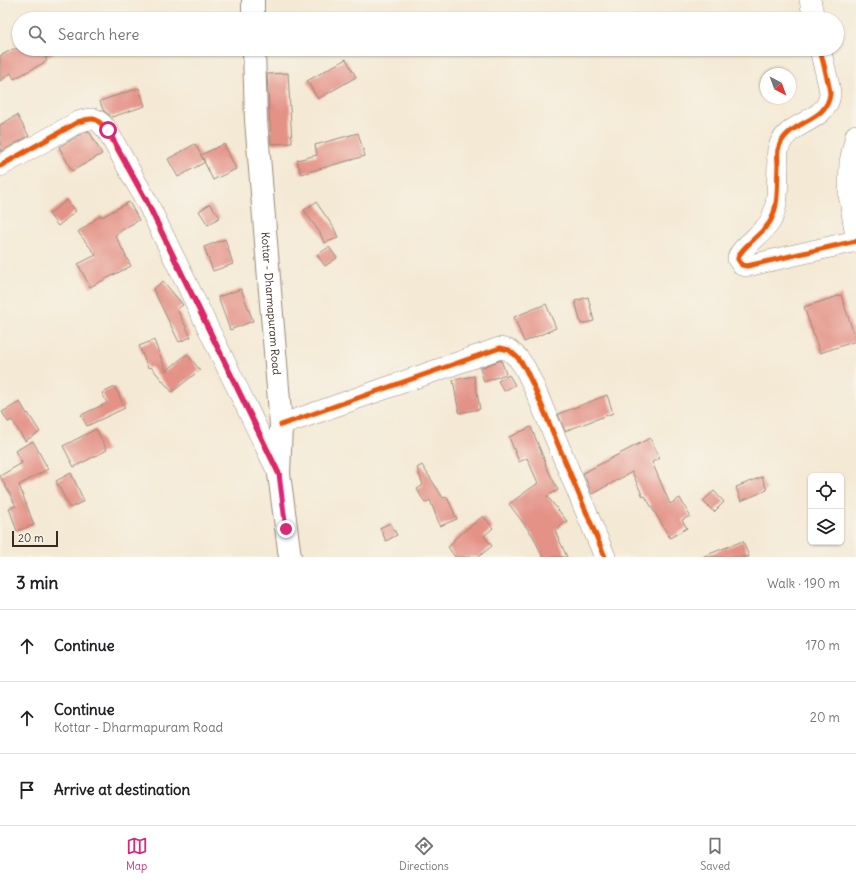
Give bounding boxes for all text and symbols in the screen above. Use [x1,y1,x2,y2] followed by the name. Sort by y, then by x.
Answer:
[12,12,844,56] search box
[26,23,48,45] icon: search
[58,25,139,44] text: Search here
[760,68,796,104] north arrow
[99,121,117,139] route start
[258,231,284,376] street label: Kottar - Dharmapuram Road
[808,473,844,545] map controls
[808,473,844,509] button: locate
[808,509,844,545] button: layers
[277,520,295,538] route end
[12,529,58,548] scale bar
[18,531,44,545] text: 20 m
[16,572,58,594] text: 3 min
[767,575,840,592] text: Walk · 190 m
[16,635,38,657] icon: ahead
[54,636,115,655] text: Continue
[805,637,840,654] text: 170 m
[54,700,115,719] text: Continue
[16,707,38,729] icon: ahead
[810,709,840,726] text: 20 m
[54,719,223,736] text: Kottar - Dharmapuram Road
[16,779,38,801] icon: arrive
[54,780,190,799] text: Arrive at destination
[126,835,148,873] tab: Map
[399,835,449,873] tab: Directions
[700,835,730,873] tab: Saved

